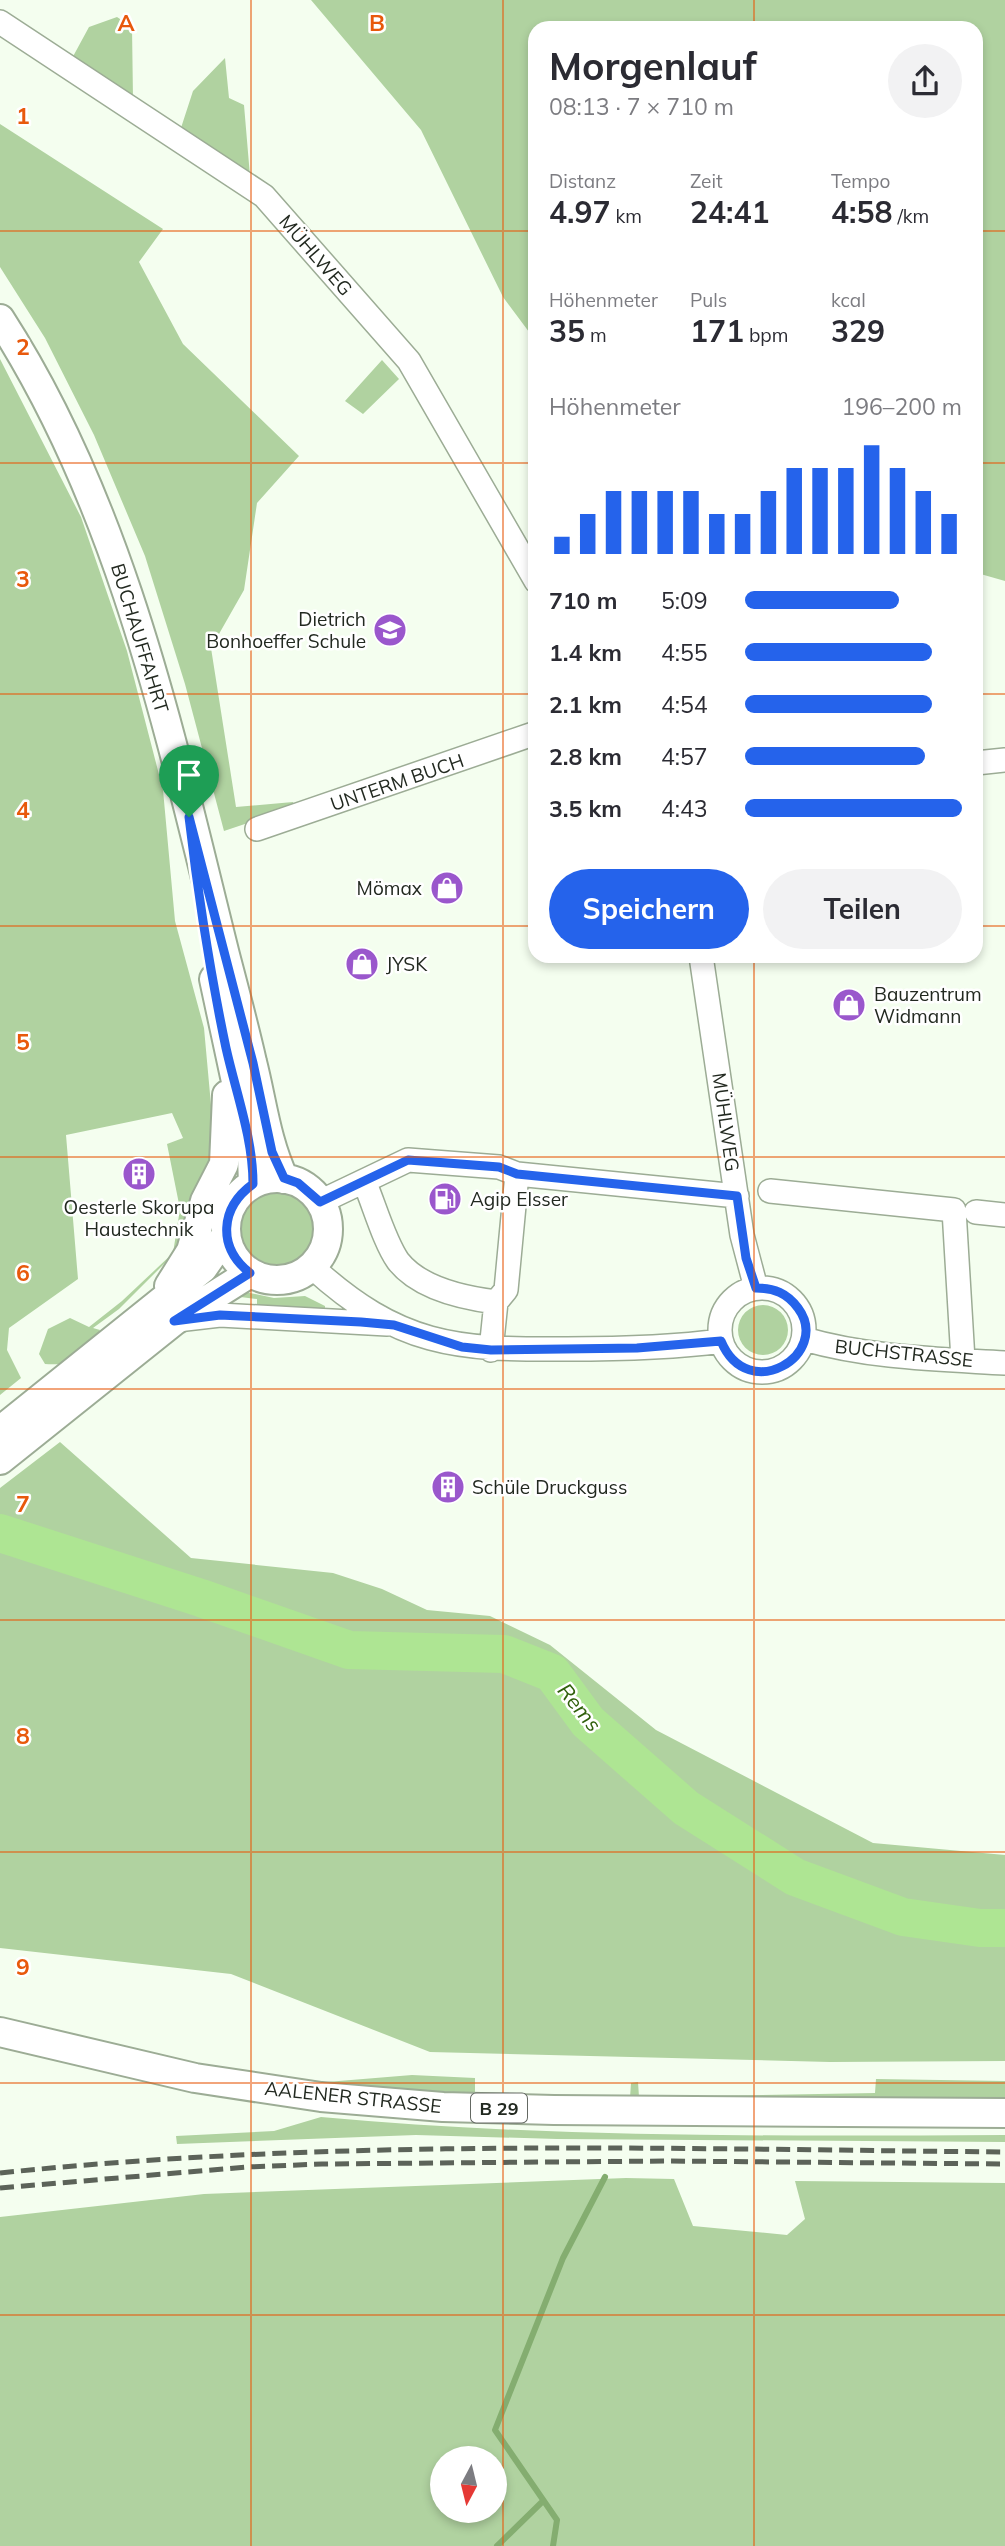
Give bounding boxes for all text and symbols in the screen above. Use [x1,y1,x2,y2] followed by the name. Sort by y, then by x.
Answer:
[117,8,135,37] text: A
[369,8,385,37] text: B
[549,42,757,90] text: Morgenlauf
[888,44,962,118] button: share
[549,92,734,121] text: 08:13 · 7 × 710 m
[16,101,30,130] text: 1
[549,169,616,193] text: Distanz
[690,169,723,193] text: Zeit
[831,169,890,193] text: Tempo
[549,193,610,231] text: 4.97
[690,193,769,231] text: 24:41
[831,193,892,231] text: 4:58
[610,204,642,228] text: km
[892,204,929,228] text: /km
[274,210,358,300] street label: MÜHLWEG
[549,288,658,312] text: Höhenmeter
[690,288,727,312] text: Puls
[831,288,866,312] text: kcal
[549,312,585,350] text: 35
[690,312,744,350] text: 171
[831,312,885,350] text: 329
[585,323,607,347] text: m
[744,323,788,347] text: bpm
[16,332,30,361] text: 2
[549,392,681,421] text: Höhenmeter
[841,392,962,421] text: 196–200 m
[106,560,174,716] street label: BUCHAUFFAHRT
[16,564,30,593] text: 3
[549,586,617,615] text: 710 m
[661,586,708,615] text: 5:09
[206,607,366,653] place label: Dietrich Bonhoeffer Schule
[371,611,409,649] school or university icon: Dietrich Bonhoeffer Schule
[549,638,622,667] text: 1.4 km
[661,638,708,667] text: 4:55
[549,690,622,719] text: 2.1 km
[661,690,708,719] text: 4:54
[549,742,622,771] text: 2.8 km
[661,742,708,771] text: 4:57
[159,745,219,817] pin
[327,748,467,816] street label: UNTERM BUCH
[170,756,208,794] icon: arrive
[549,794,622,823] text: 3.5 km
[661,794,708,823] text: 4:43
[16,795,30,824] text: 4
[428,869,466,907] shop icon: Mömax
[549,869,749,949] button: Speichern
[763,869,962,949] button: Teilen
[357,876,422,900] place label: Mömax
[343,945,381,983] shop icon: JYSK
[386,952,428,976] place label: JYSK
[874,982,982,1028] place label: Bauzentrum Widmann
[830,986,868,1024] shop icon: Bauzentrum Widmann
[16,1027,30,1056] text: 5
[707,1071,745,1173] street label: MÜHLWEG
[120,1155,158,1193] building icon: Oesterle Skorupa Haustechnik
[426,1180,464,1218] fuel station icon: Agip Elsser
[470,1187,568,1211] place label: Agip Elsser
[64,1195,214,1241] place label: Oesterle Skorupa Haustechnik
[16,1258,30,1287] text: 6
[834,1334,974,1372] street label: BUCHSTRASSE
[429,1468,467,1506] building icon: Schüle Druckguss
[472,1475,627,1499] place label: Schüle Druckguss
[16,1489,30,1518] text: 7
[553,1678,607,1736] water label: Rems
[16,1721,30,1750] text: 8
[16,1952,30,1981] text: 9
[263,2076,443,2118] street label: AALENER STRASSE
[471,2094,527,2122] road number: B 29
[430,2446,508,2524] north arrow
[430,2446,507,2523] map controls

